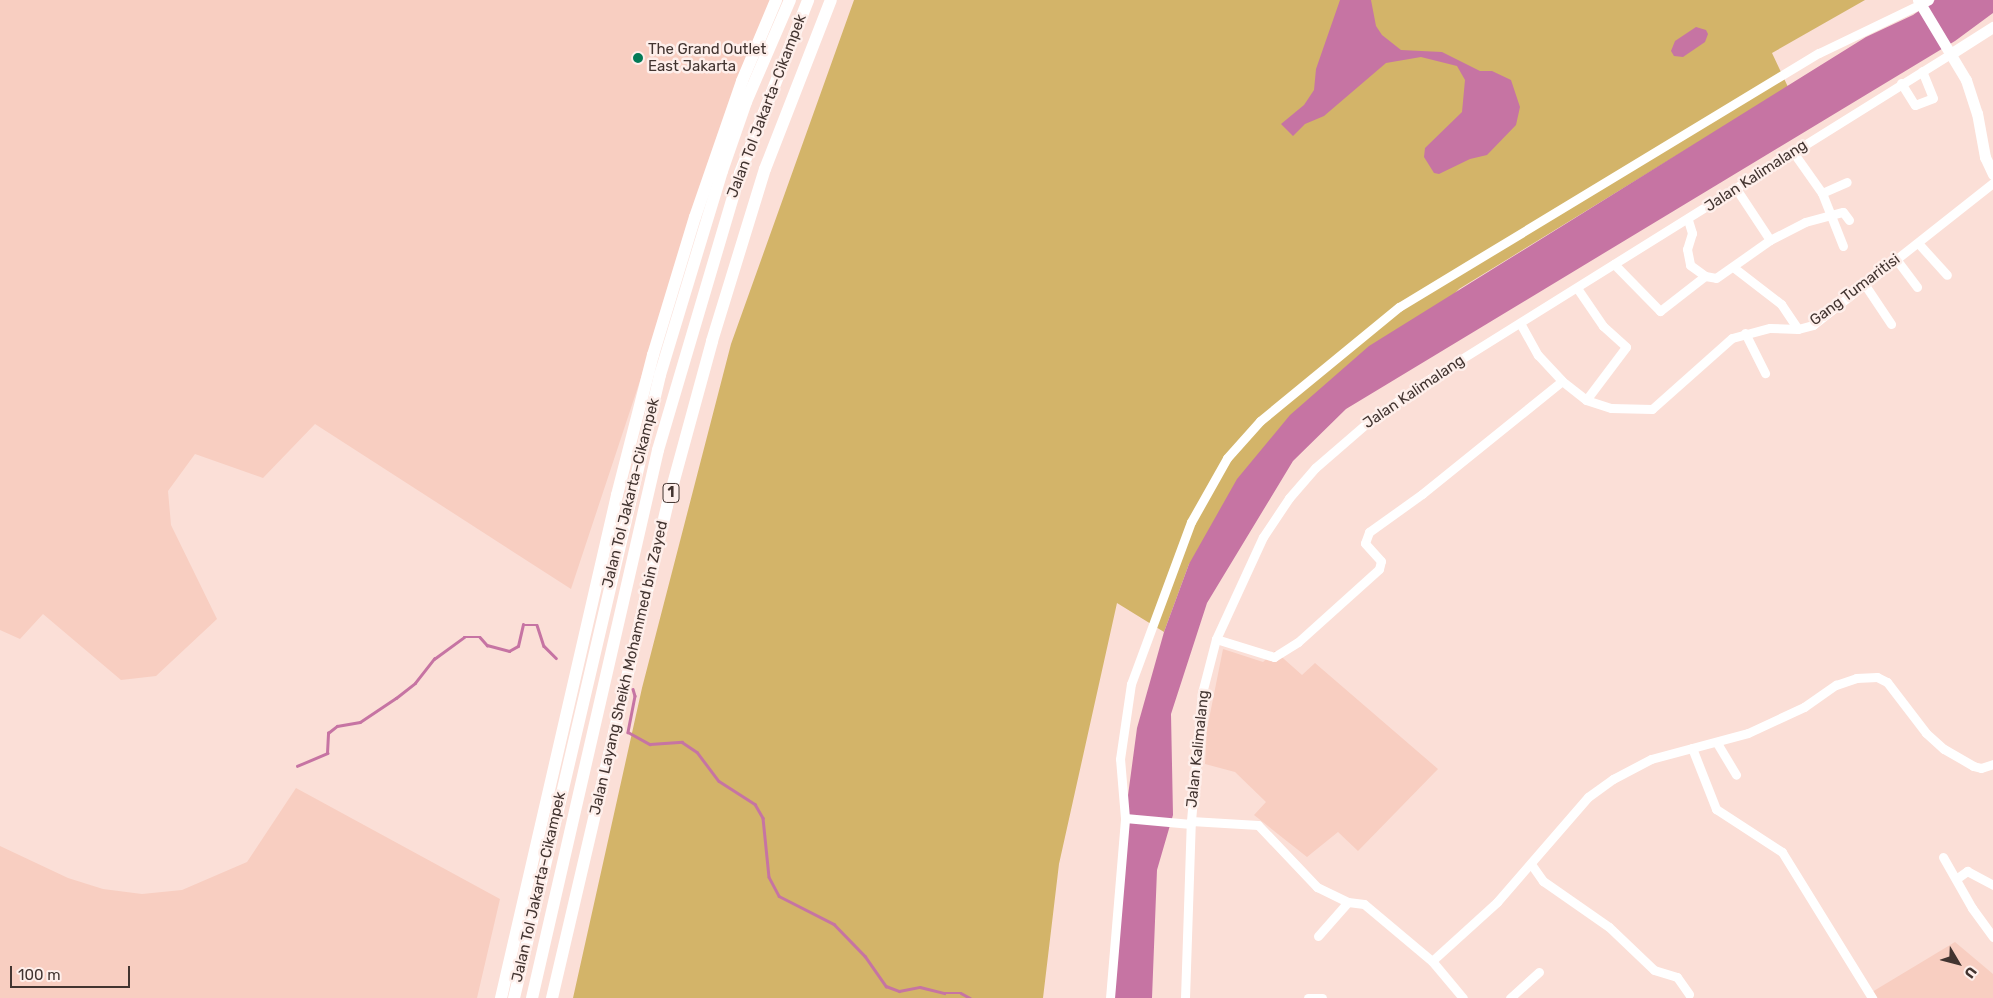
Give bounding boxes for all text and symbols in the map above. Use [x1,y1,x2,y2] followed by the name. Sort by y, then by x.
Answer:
[724,11,810,201] street label: Jalan Tol Jakarta–Cikampek
[648,40,766,75] place label: The Grand Outlet East Jakarta
[632,52,644,64] marker: The Grand Outlet East Jakarta
[1701,136,1811,216] street label: Jalan Kalimalang
[1806,250,1904,330] street label: Gang Tumaritisi
[1360,351,1468,433] street label: Jalan Kalimalang
[599,396,663,590] street label: Jalan Tol Jakarta–Cikampek
[662,482,680,504] road number: 1
[586,519,672,817] street label: Jalan Layang Sheikh Mohammed bin Zayed
[1183,689,1213,809] street label: Jalan Kalimalang
[508,790,570,984] street label: Jalan Tol Jakarta–Cikampek
[1933,938,1983,988] north arrow
[12,956,132,988] scale bar
[1961,963,1980,981] text: U
[18,966,60,984] text: 100 m

